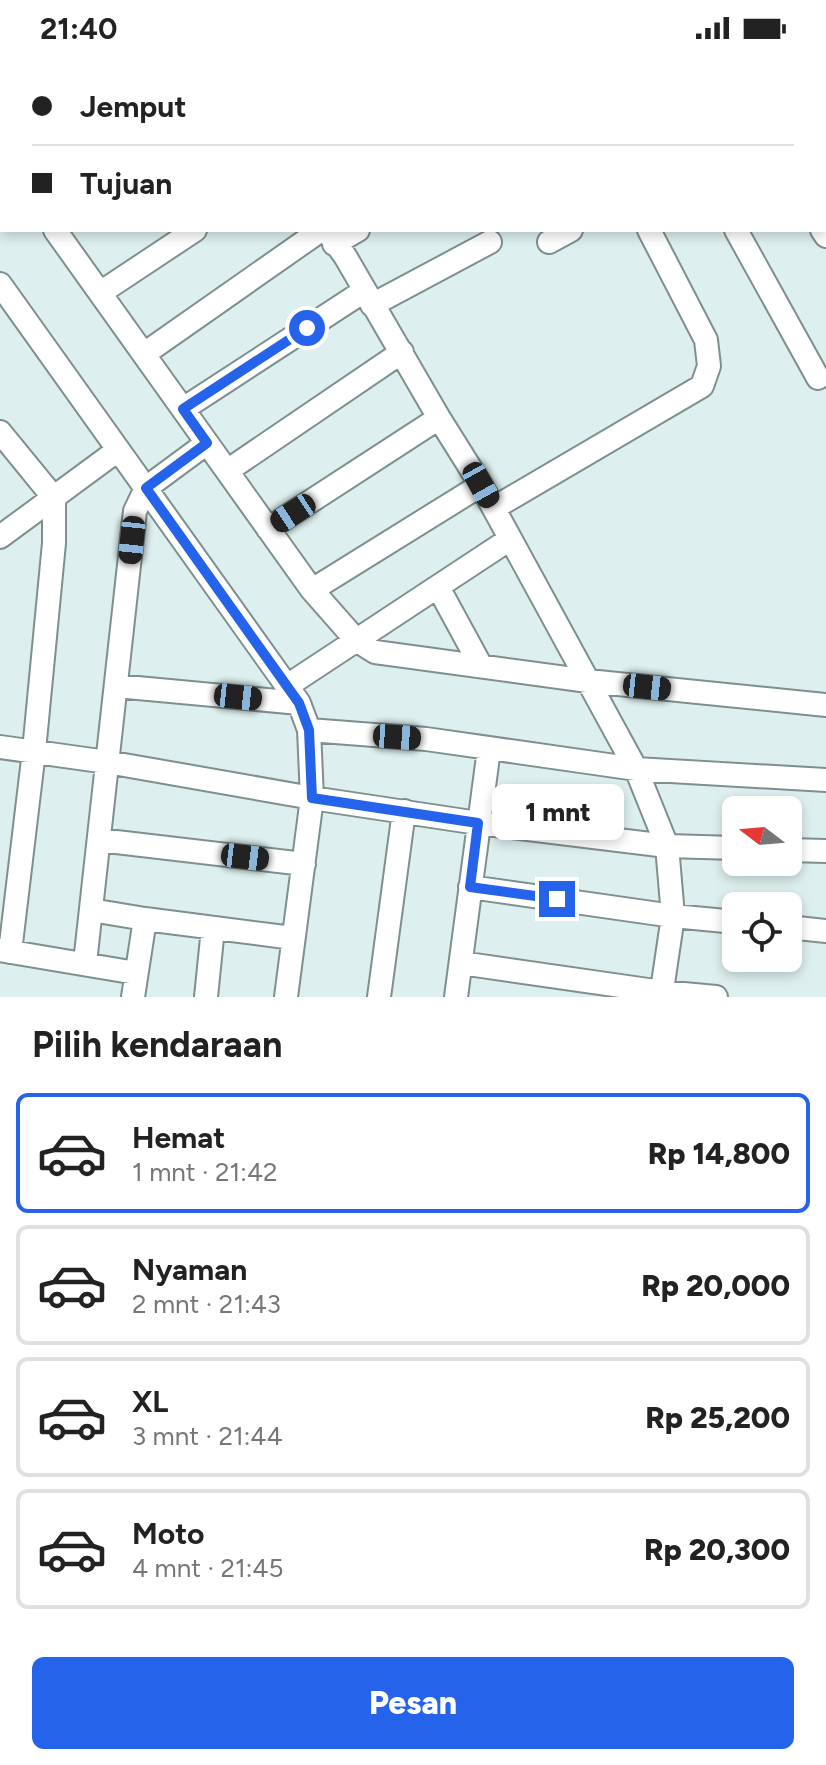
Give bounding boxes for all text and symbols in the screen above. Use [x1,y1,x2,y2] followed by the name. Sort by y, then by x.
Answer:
[40,10,118,47] text: 21:40
[80,88,186,125] text: Jemput
[80,165,172,202] text: Tujuan
[289,310,325,346] route start
[459,458,503,512] car
[266,490,320,536] car
[118,515,146,565] car
[622,673,672,701] car
[213,683,263,711] car
[372,723,422,751] car
[491,783,623,839] callout: 1 mnt
[525,796,591,828] text: 1 mnt
[722,796,802,876] north arrow
[722,796,802,972] map controls
[220,842,270,872] car
[539,881,575,917] route end
[722,892,802,972] button: locate
[32,1023,282,1066] text: Pilih kendaraan
[36,1117,108,1189] icon: car
[132,1119,225,1156] text: Hemat
[648,1135,790,1172] text: Rp 14,800
[132,1156,278,1188] text: 1 mnt · 21:42
[36,1249,108,1321] icon: car
[132,1251,247,1288] text: Nyaman
[641,1267,790,1304] text: Rp 20,000
[132,1288,281,1320] text: 2 mnt · 21:43
[36,1381,108,1453] icon: car
[132,1383,168,1420] text: XL
[645,1399,790,1436] text: Rp 25,200
[132,1420,283,1452] text: 3 mnt · 21:44
[36,1513,108,1585] icon: car
[132,1515,204,1552] text: Moto
[644,1531,790,1568] text: Rp 20,300
[132,1552,283,1584] text: 4 mnt · 21:45
[32,1657,794,1749] button: Pesan

